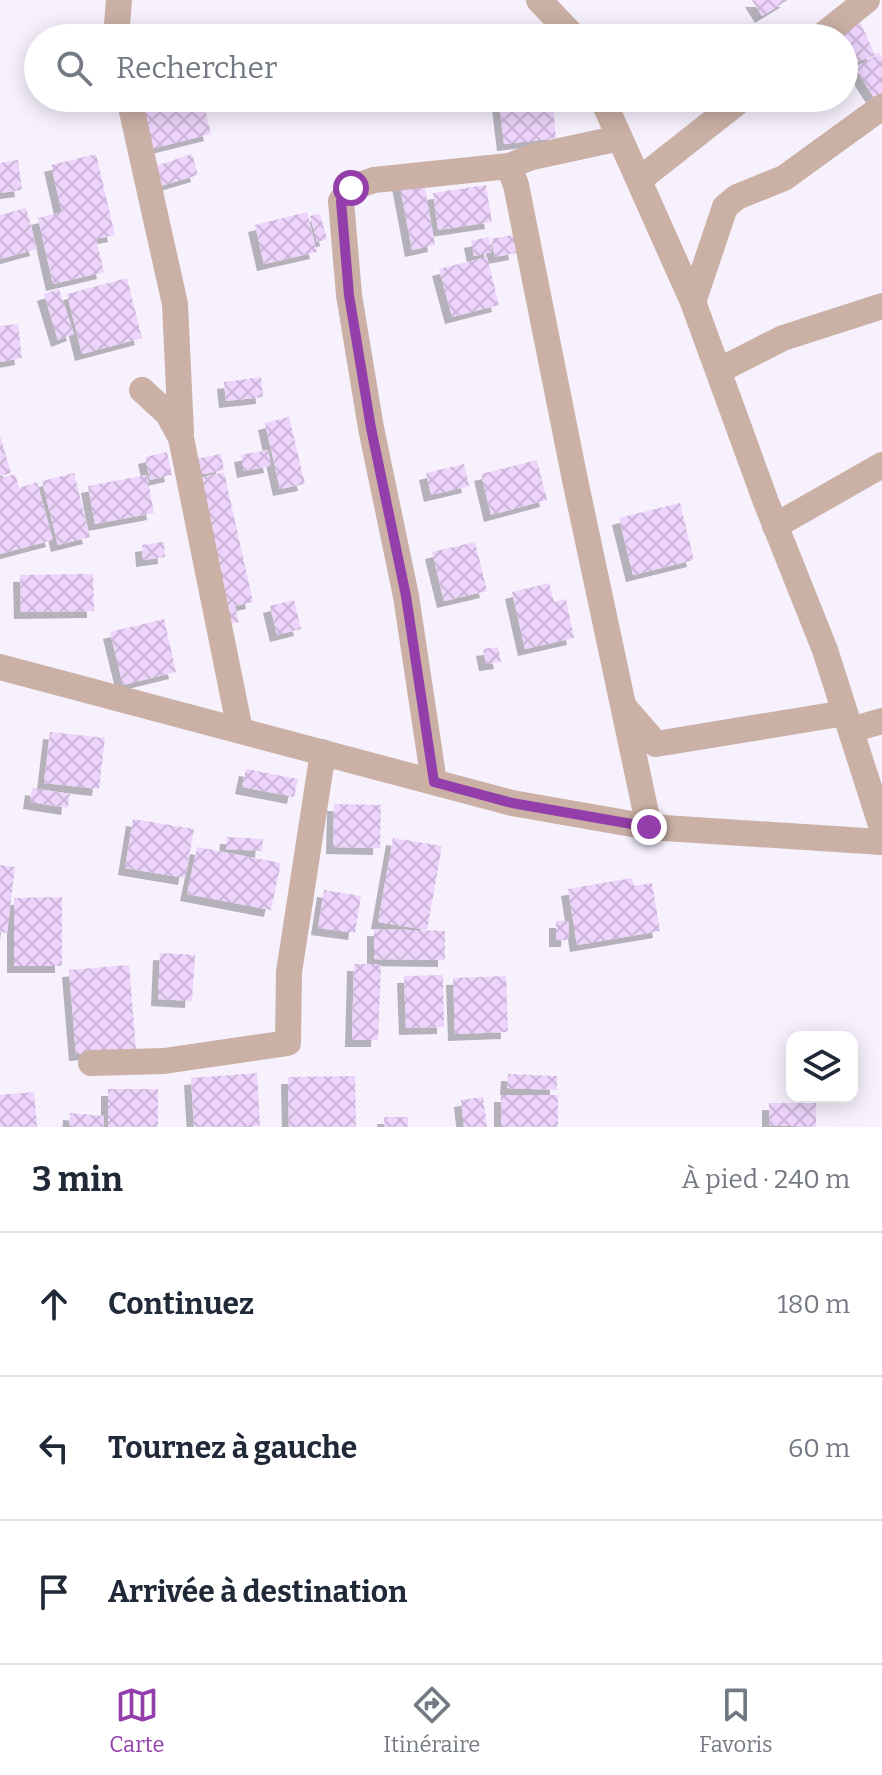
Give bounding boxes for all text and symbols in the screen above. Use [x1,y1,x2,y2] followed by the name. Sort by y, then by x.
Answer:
[24,24,858,112] search box
[52,46,96,90] icon: search
[116,50,277,86] text: Rechercher
[333,170,369,206] route start
[631,809,667,845] route end
[786,1031,858,1103] map controls
[786,1031,858,1103] button: layers
[32,1159,123,1200] text: 3 min
[682,1164,850,1195] text: À pied · 240 m
[32,1282,76,1326] icon: ahead
[108,1286,254,1322] text: Continuez
[777,1289,850,1320] text: 180 m
[32,1426,76,1470] icon: left
[108,1430,357,1466] text: Tournez à gauche
[788,1433,850,1464] text: 60 m
[32,1570,76,1614] icon: arrive
[108,1574,407,1610] text: Arrivée à destination
[109,1683,165,1758] tab: Carte
[383,1683,480,1758] tab: Itinéraire
[699,1683,773,1758] tab: Favoris

